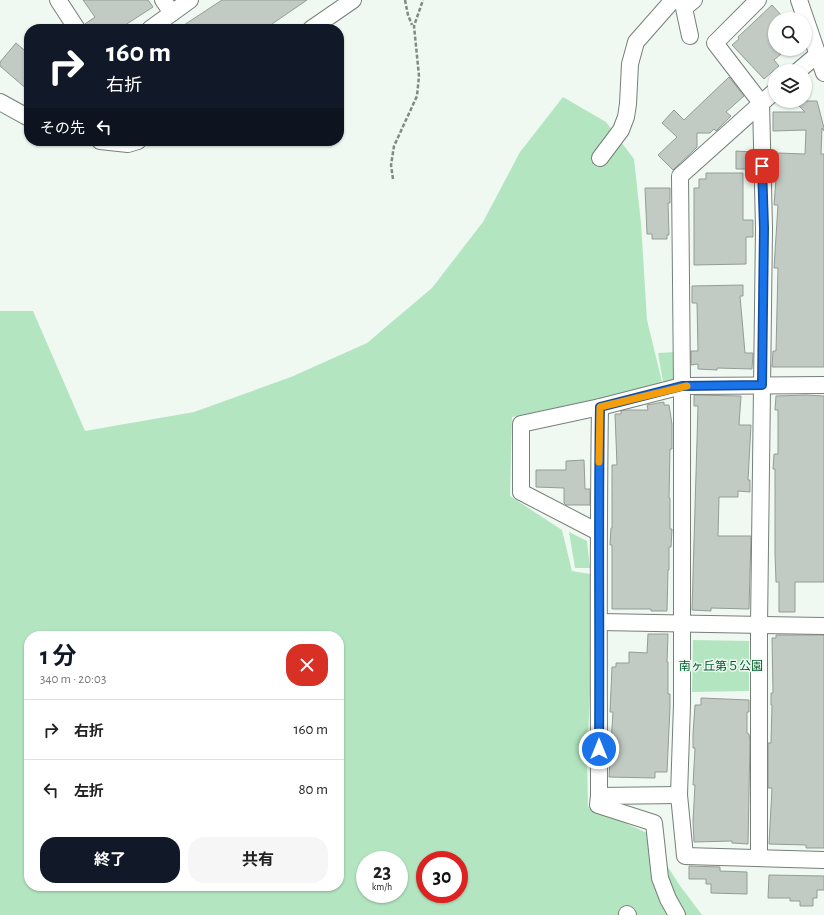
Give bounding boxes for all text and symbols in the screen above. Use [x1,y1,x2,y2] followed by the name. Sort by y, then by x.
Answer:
[768,12,812,108] map controls
[768,12,812,56] button: search
[106,39,171,67] text: 160 m
[40,40,92,92] icon: right
[768,64,812,108] button: layers
[106,77,142,95] text: 右折
[93,116,115,138] icon: left
[40,121,85,136] text: その先
[745,149,779,183] pin
[751,155,773,177] icon: arrive
[286,644,328,686] button: close
[40,645,76,669] text: 1 分
[679,659,763,672] park label: 南ヶ丘第５公園
[40,673,106,686] text: 340 m · 20:03
[40,719,62,741] icon: right
[293,722,328,737] text: 160 m
[74,724,104,739] text: 右折
[578,728,620,770] position arrow
[40,779,62,801] icon: left
[298,782,328,797] text: 80 m
[74,784,104,799] text: 左折
[40,837,180,883] button: 終了
[188,837,328,883] button: 共有
[416,851,468,903] speed limit sign: 30
[373,862,391,882] text: 23
[372,882,392,892] text: km/h

